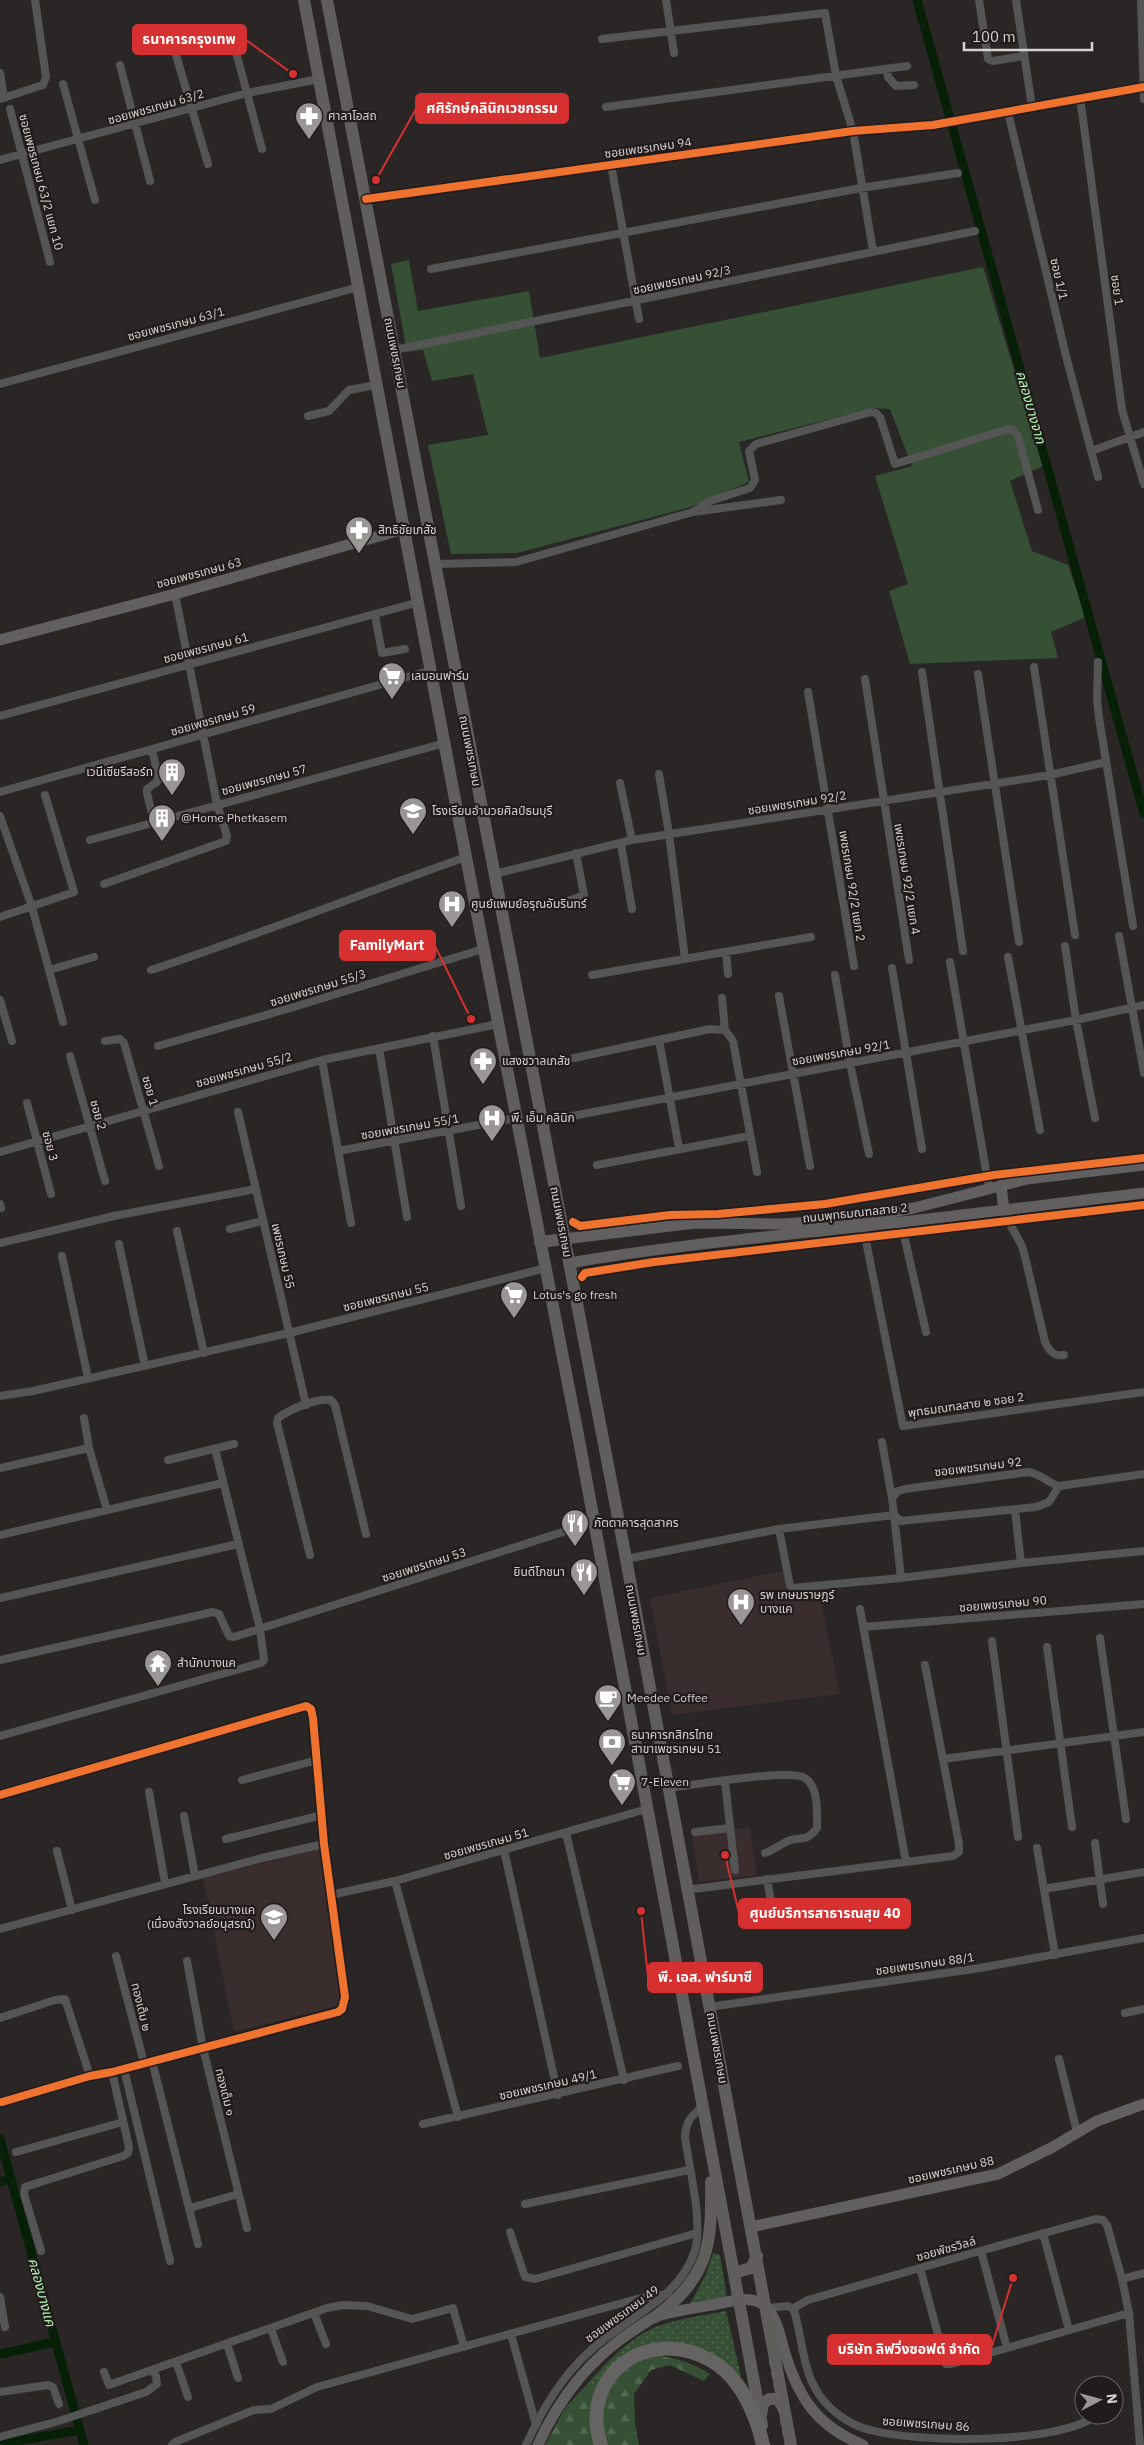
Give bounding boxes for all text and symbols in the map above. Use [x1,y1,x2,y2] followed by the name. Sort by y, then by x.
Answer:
[964,20,1092,52] scale bar
[133,25,246,54] callout: ธนาคารกรุงเทพ
[972,27,1016,46] text: 100 m
[142,30,236,48] text: ธนาคารกรุงเทพ
[106,86,206,127] street label: ซอยเพชรเกษม 63/2
[416,94,568,123] callout: ศศิรักษ์คลินิกเวชกรรม
[426,99,558,117] text: ศศิรักษ์คลินิกเวชกรรม
[294,101,324,140] pharmacy icon: ศาลาโอสถ
[328,108,377,123] place label: ศาลาโอสถ
[16,112,67,252] street label: ซอยเพชรเกษม 63/2 แยก 10
[603,134,692,161] street label: ซอยเพชรเกษม 94
[1047,256,1072,301] street label: ซอย 1/1
[632,262,732,297] street label: ซอยเพชรเกษม 92/3
[1108,274,1127,306] street label: ซอย 1
[126,303,226,344] street label: ซอยเพชรเกษม 63/1
[381,316,410,390] street label: ถนนเพชรเกษม
[1012,368,1050,446] water label: คลองบางจาก
[344,515,374,554] pharmacy icon: สิทธิชัยเภสัช
[378,522,437,537] place label: สิทธิชัยเภสัช
[155,554,243,591] street label: ซอยเพชรเกษม 63
[162,629,250,666] street label: ซอยเพชรเกษม 61
[377,661,407,700] supermarket icon: เลมอนฟาร์ม
[411,668,469,683] place label: เลมอนฟาร์ม
[169,700,257,739] street label: ซอยเพชรเกษม 59
[456,714,485,788] street label: ถนนเพชรเกษม
[157,757,187,796] building icon: เวนีเซียรีสอร์ท
[220,761,308,798] street label: ซอยเพชรเกษม 57
[86,764,153,779] place label: เวนีเซียรีสอร์ท
[747,787,847,818] street label: ซอยเพชรเกษม 92/2
[398,796,428,835] school or university icon: โรงเรียนอำนวยศิลป์ธนบุรี
[147,803,177,842] building icon: @Home Phetkasem
[432,803,553,818] place label: โรงเรียนอำนวยศิลป์ธนบุรี
[181,810,287,825] place label: @Home Phetkasem
[891,822,924,936] street label: เพชรเกษม 92/2 แยก 4
[836,829,869,943] street label: เพชรเกษม 92/2 แยก 2
[437,889,467,928] hospital icon: ศูนย์แพมย์อรุณอัมรินทร์
[471,896,587,911] place label: ศูนย์แพมย์อรุณอัมรินทร์
[340,931,435,960] callout: FamilyMart
[350,936,424,954] text: FamilyMart
[268,966,368,1009] street label: ซอยเพชรเกษม 55/3
[791,1036,891,1069] street label: ซอยเพชรเกษม 92/1
[468,1046,498,1085] pharmacy icon: แสงชวาลเภสัช
[194,1049,294,1090] street label: ซอยเพชรเกษม 55/2
[502,1053,570,1068] place label: แสงชวาลเภสัช
[139,1074,162,1108] street label: ซอย 1
[87,1098,110,1132] street label: ซอย 2
[477,1103,507,1142] hospital icon: พี. เอ็ม คลินิก
[360,1110,460,1143] street label: ซอยเพชรเกษม 55/1
[511,1110,575,1125] place label: พี. เอ็ม คลินิก
[39,1129,62,1163] street label: ซอย 3
[547,1185,576,1259] street label: ถนนเพชรเกษม
[802,1200,908,1225] street label: ถนนพุทธมณฑลสาย 2
[269,1221,298,1290] street label: เพชรเกษม 55
[341,1279,430,1314] street label: ซอยเพชรเกษม 55
[499,1280,529,1319] supermarket icon: Lotus's go fresh
[533,1287,617,1302] place label: Lotus's go fresh
[907,1389,1025,1420] street label: พุทธมณฑลสาย ๒ ซอย 2
[933,1454,1022,1479] street label: ซอยเพชรเกษม 92
[560,1508,590,1547] restaurant icon: ภัตตาคารสุดสาคร
[594,1515,679,1530] place label: ภัตตาคารสุดสาคร
[380,1544,468,1585] street label: ซอยเพชรเกษม 53
[569,1557,599,1596] restaurant icon: ยินดีโภชนา
[513,1564,565,1579] place label: ยินดีโภชนา
[623,1583,650,1657] street label: ถนนเพชรเกษม
[726,1587,756,1626] hospital icon: รพ เกษมราษฎร์ บางแค
[760,1587,835,1616] place label: รพ เกษมราษฎร์ บางแค
[959,1592,1047,1615] street label: ซอยเพชรเกษม 90
[143,1648,173,1687] temple icon: สำนักบางแค
[177,1655,236,1670] place label: สำนักบางแค
[593,1683,623,1722] cafe icon: Meedee Coffee
[627,1690,708,1705] place label: Meedee Coffee
[597,1727,627,1766] bank icon: ธนาคารกสิกรไทย สาขาเพชรเกษม 51
[631,1727,721,1756] place label: ธนาคารกสิกรไทย สาขาเพชรเกษม 51
[607,1767,637,1806] supermarket icon: 7-Eleven
[641,1774,689,1789] place label: 7-Eleven
[442,1824,530,1863] street label: ซอยเพชรเกษม 51
[739,1899,910,1928] callout: ศูนย์บริการสาธารณสุข 40
[147,1902,255,1931] place label: โรงเรียนบางแค (เนื่องสังวาลย์อนุสรณ์)
[259,1902,289,1941] school or university icon: โรงเรียนบางแค (เนื่องสังวาลย์อนุสรณ์)
[750,1904,900,1923] text: ศูนย์บริการสาธารณสุข 40
[875,1949,975,1978] street label: ซอยเพชรเกษม 88/1
[648,1963,762,1992] callout: พี. เอส. ฟาร์มาซี
[658,1968,752,1986] text: พี. เอส. ฟาร์มาซี
[128,1981,155,2033] street label: ทองเต็ม ๒
[704,2011,731,2085] street label: ถนนเพชรเกษม
[498,2066,598,2103] street label: ซอยเพชรเกษม 49/1
[212,2067,239,2117] street label: ทองเต็ม ๑
[906,2152,995,2187] street label: ซอยเพชรเกษม 88
[914,2233,977,2264] street label: ซอยพัชรวิลล์
[24,2256,60,2330] water label: คลองบางแค
[582,2282,662,2345] street label: ซอยเพชรเกษม 49
[828,2335,991,2364] callout: บริษัท ลิฟวิ่งซอฟต์ จำกัด
[838,2340,980,2358] text: บริษัท ลิฟวิ่งซอฟต์ จำกัด
[1074,2375,1124,2425] north arrow
[1102,2393,1121,2405] text: N
[882,2413,970,2434] street label: ซอยเพชรเกษม 86

